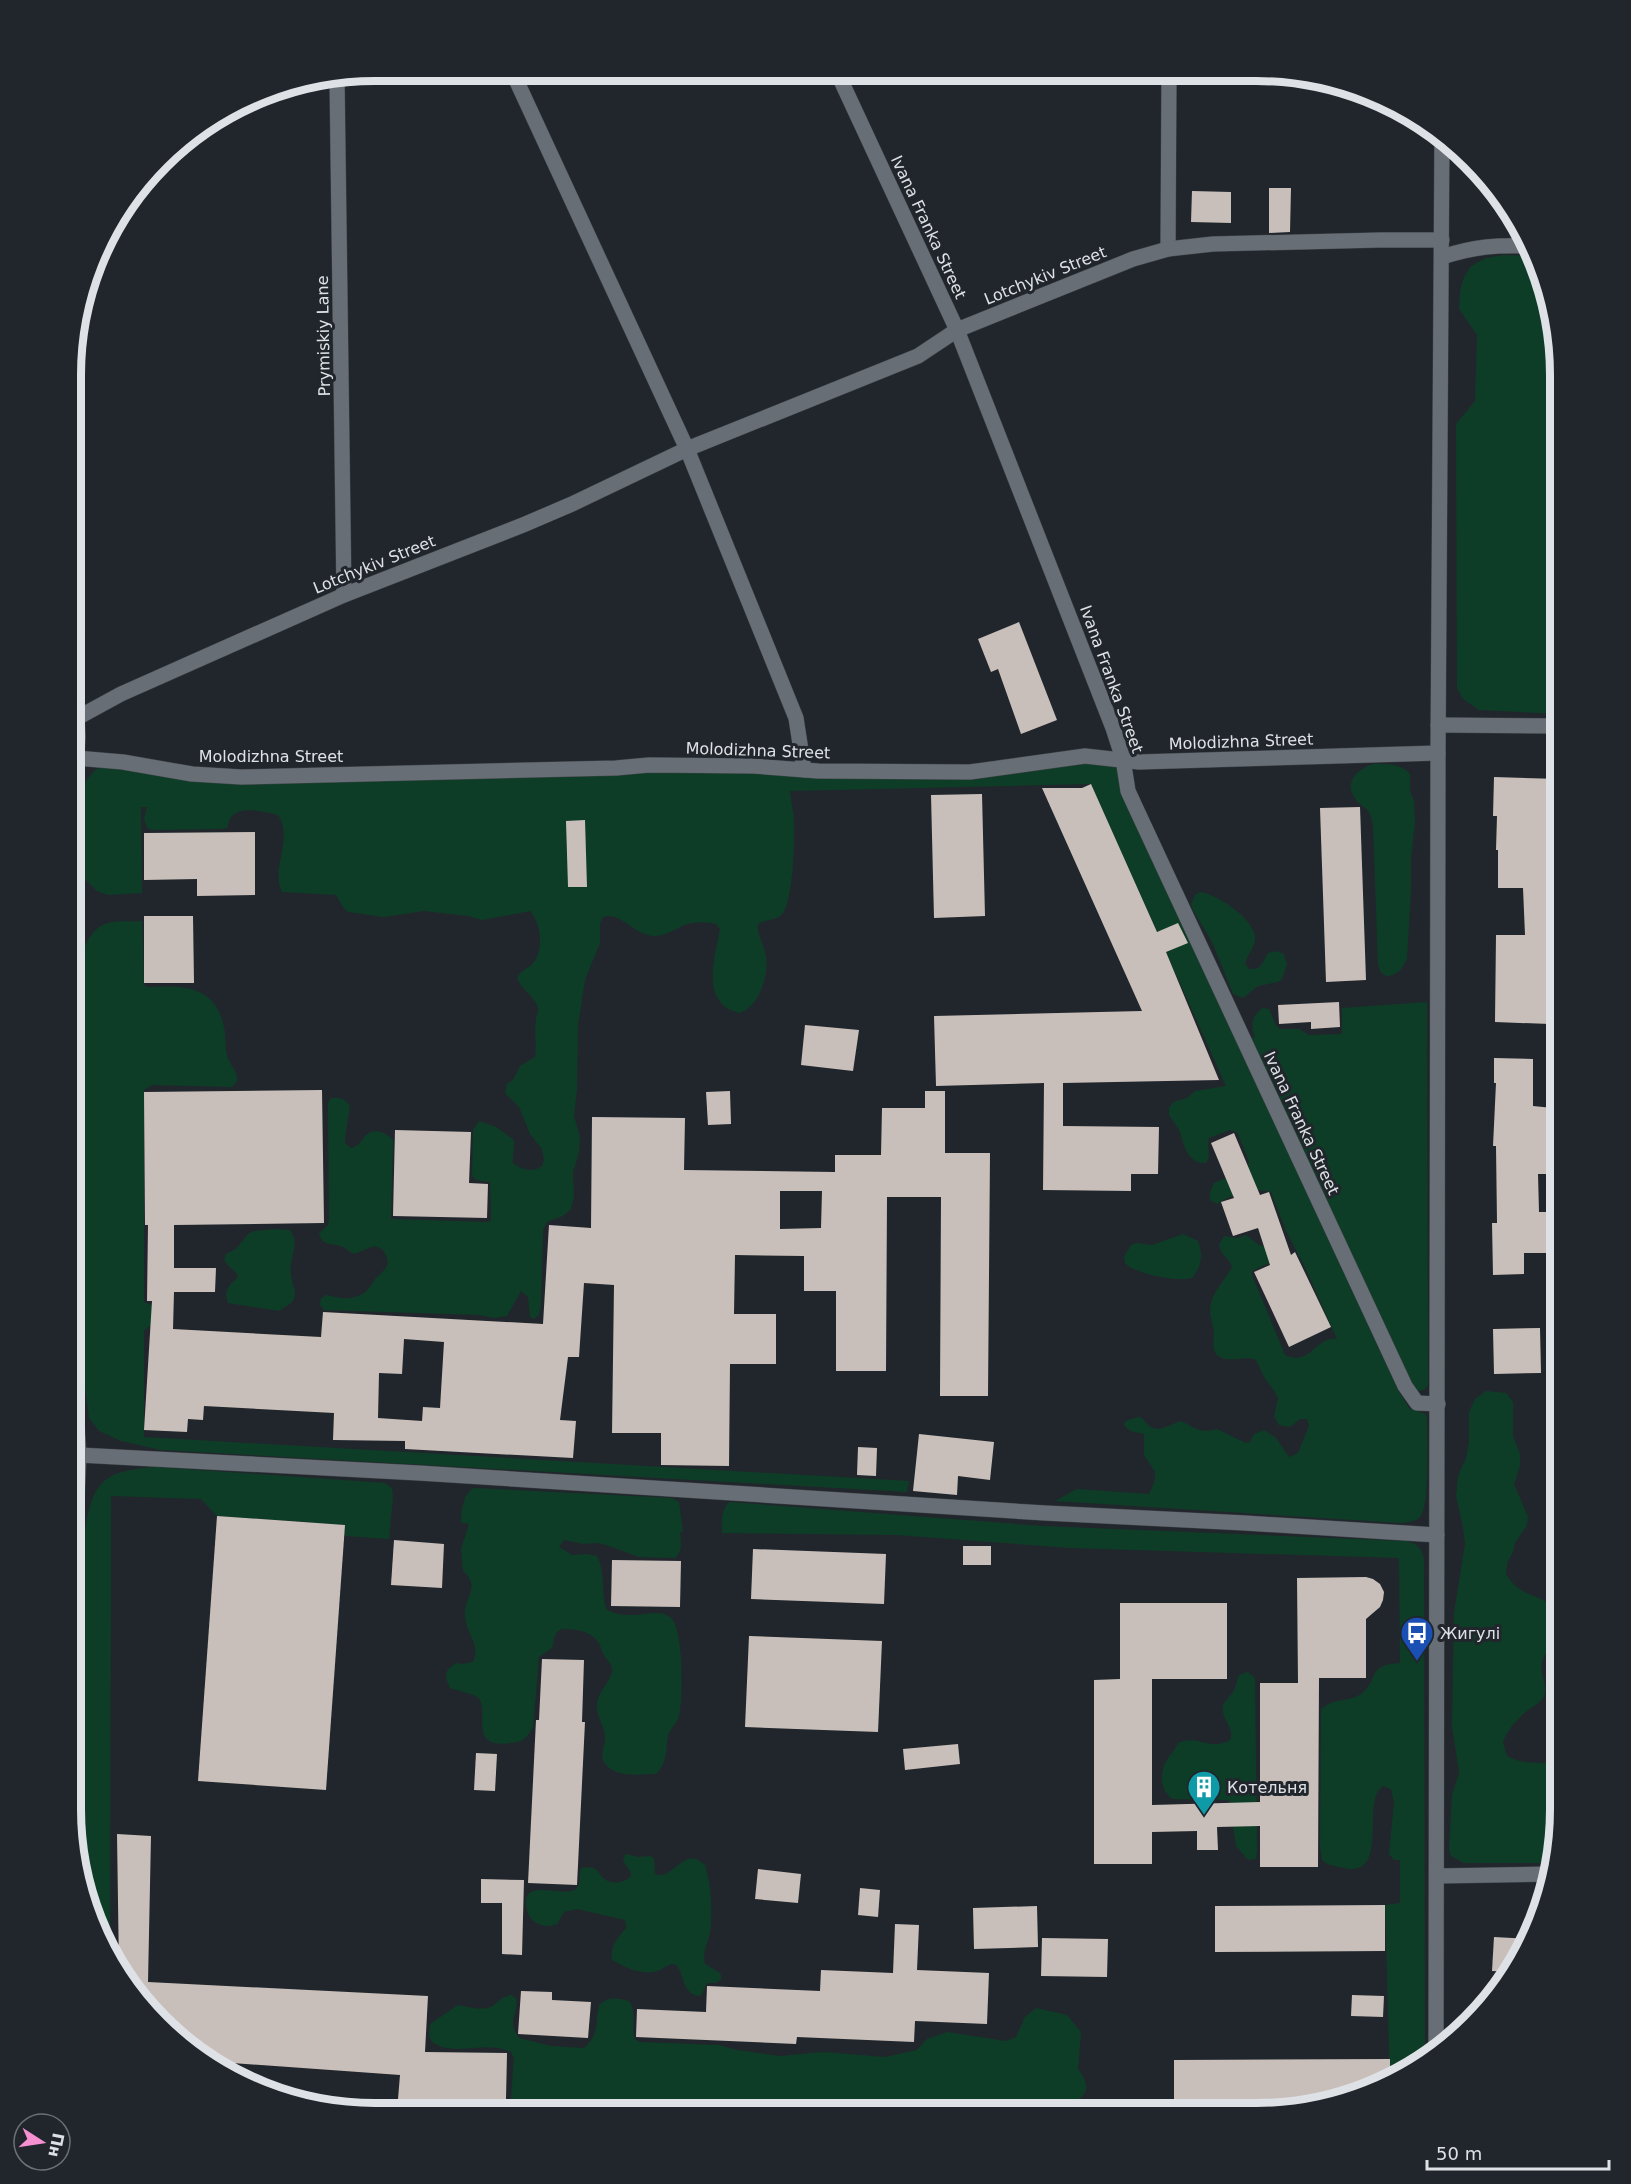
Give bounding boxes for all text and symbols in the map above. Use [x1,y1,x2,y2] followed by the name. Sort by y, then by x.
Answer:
[887,152,970,302] street label: Ivana Franka Street
[981,242,1109,309] street label: Lotchykiv Street
[313,275,334,397] street label: Prymiskiy Lane
[310,531,438,598] street label: Lotchykiv Street
[1076,603,1147,756] street label: Ivana Franka Street
[1168,729,1314,754] street label: Molodizhna Street
[685,738,831,763] street label: Molodizhna Street
[199,747,343,766] street label: Molodizhna Street
[1260,1048,1343,1198] street label: Ivana Franka Street
[1399,1615,1435,1662] bus stop icon: Жигулі
[1440,1624,1500,1643] place label: Жигулі
[1186,1769,1222,1816] building icon: Котельня
[1227,1778,1307,1797] place label: Котельня
[12,2112,72,2172] north arrow
[44,2131,68,2159] text: Пн
[1427,2133,1608,2171] scale bar
[1436,2143,1482,2164] text: 50 m

